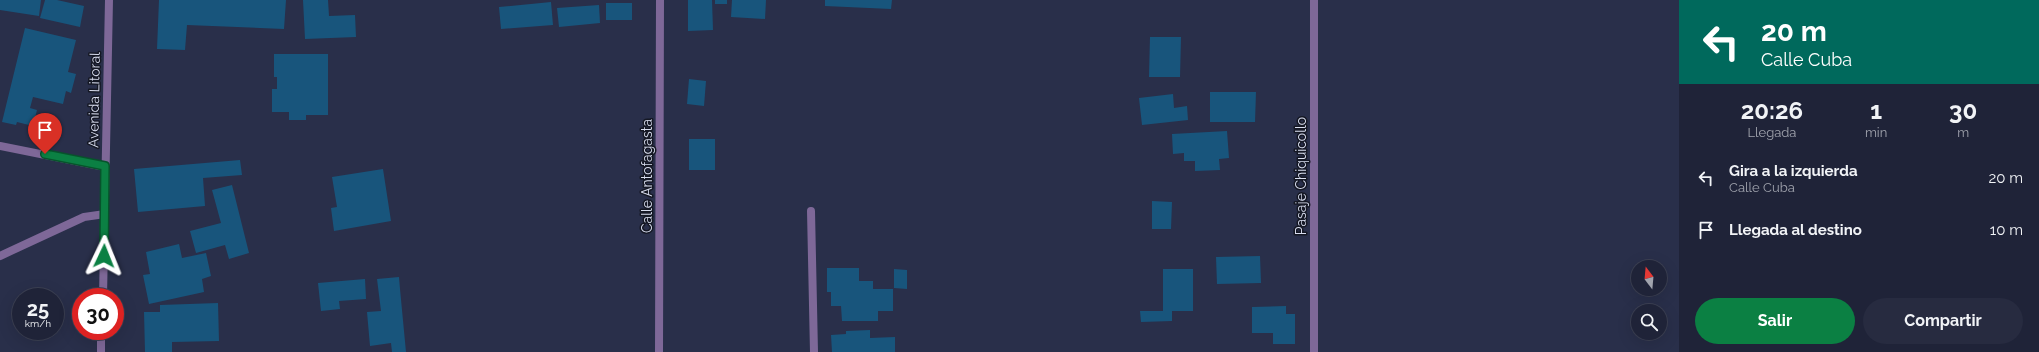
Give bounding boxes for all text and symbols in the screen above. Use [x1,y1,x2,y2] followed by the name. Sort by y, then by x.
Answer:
[1761,15,1827,48] text: 20 m
[1695,16,1747,68] icon: left
[1761,49,1852,70] text: Calle Cuba
[85,52,103,148] street label: Avenida Litoral
[1741,96,1803,125] text: 20:26
[1870,96,1882,125] text: 1
[1949,96,1977,125] text: 30
[28,113,62,154] pin
[1293,117,1309,235] street label: Pasaje Chiquicollo
[34,119,56,141] icon: arrive
[639,119,655,233] street label: Calle Antofagasta
[1747,125,1796,140] text: Llegada
[1865,125,1887,140] text: min
[1957,125,1969,140] text: m
[1729,162,1858,180] text: Gira a la izquierda
[1695,167,1717,189] icon: left
[1988,169,2023,187] text: 20 m
[1729,180,1795,195] text: Calle Cuba
[1695,219,1717,241] icon: arrive
[1729,221,1862,239] text: Llegada al destino
[1990,221,2023,239] text: 10 m
[83,235,125,277] position arrow
[1631,260,1667,296] north arrow
[1631,260,1667,340] map controls
[72,288,124,340] speed limit sign: 30
[27,297,49,321] text: 25
[1695,298,1855,344] button: Salir
[1863,298,2023,344] button: Compartir
[1631,304,1667,340] button: search
[25,318,51,329] text: km/h

